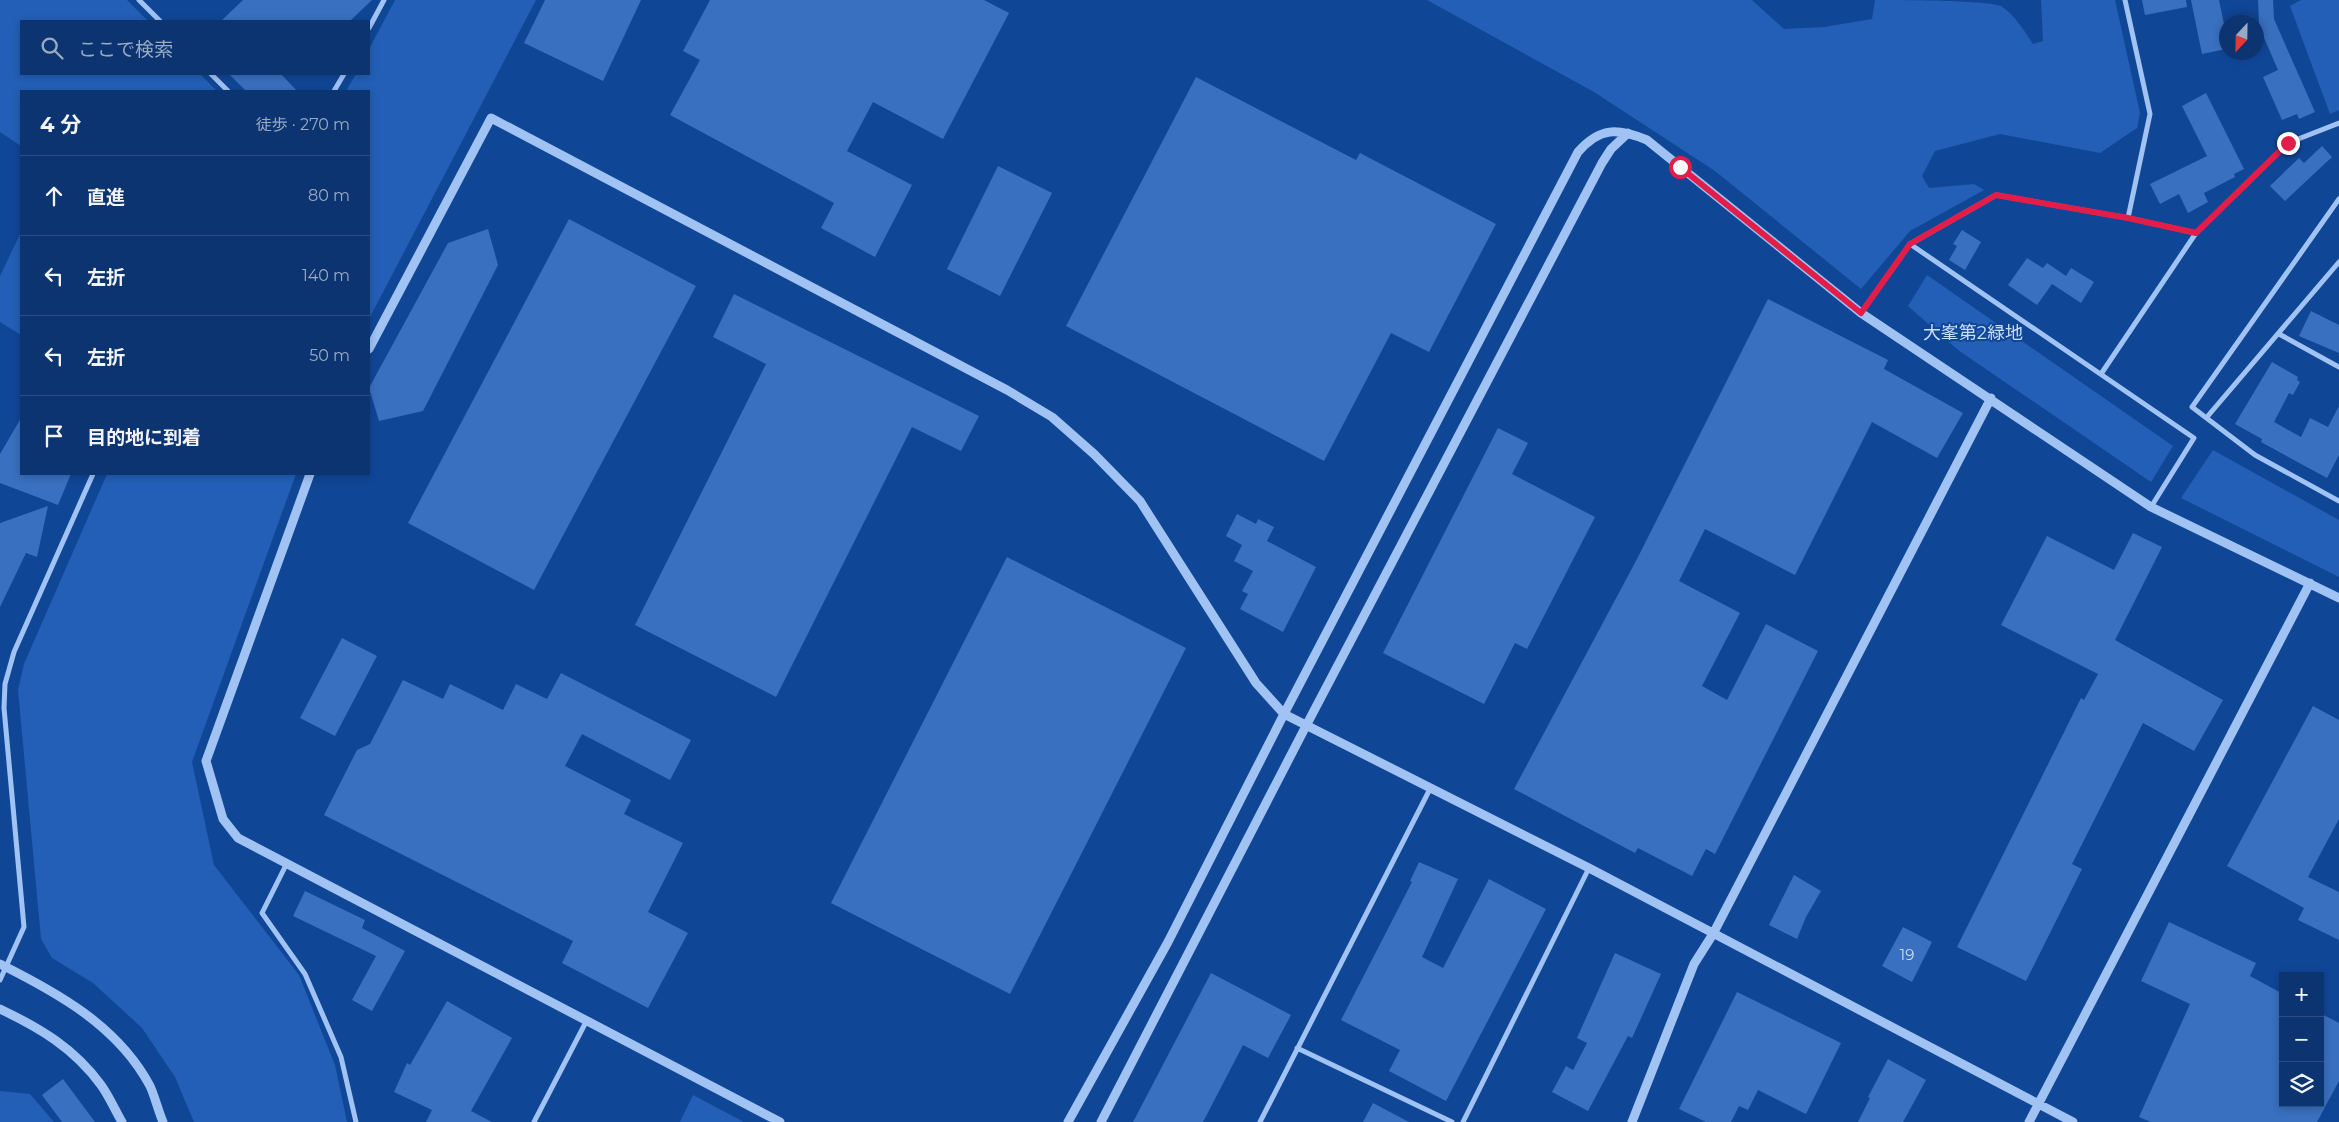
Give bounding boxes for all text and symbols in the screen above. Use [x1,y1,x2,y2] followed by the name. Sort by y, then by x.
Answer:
[2219,15,2264,60] north arrow
[20,20,370,75] search box
[38,34,66,62] icon: search
[78,38,173,61] text: ここで検索
[40,112,81,137] text: 4 分
[256,115,350,134] text: 徒歩 · 270 m
[2277,132,2300,155] route end
[1669,156,1692,179] route start
[40,182,68,210] icon: ahead
[87,186,125,209] text: 直進
[308,186,350,205] text: 80 m
[40,262,68,290] icon: left
[87,266,125,289] text: 左折
[302,266,350,285] text: 140 m
[1923,322,2023,344] park label: 大峯第2緑地
[40,342,68,370] icon: left
[87,346,125,369] text: 左折
[309,346,350,365] text: 50 m
[40,422,68,450] icon: arrive
[87,426,201,449] text: 目的地に到着
[1900,945,1914,964] house number: 19
[2279,972,2324,1107] map controls
[2279,972,2324,1017] button: +
[2279,1017,2324,1062] button: −
[2279,1062,2324,1107] button: layers

